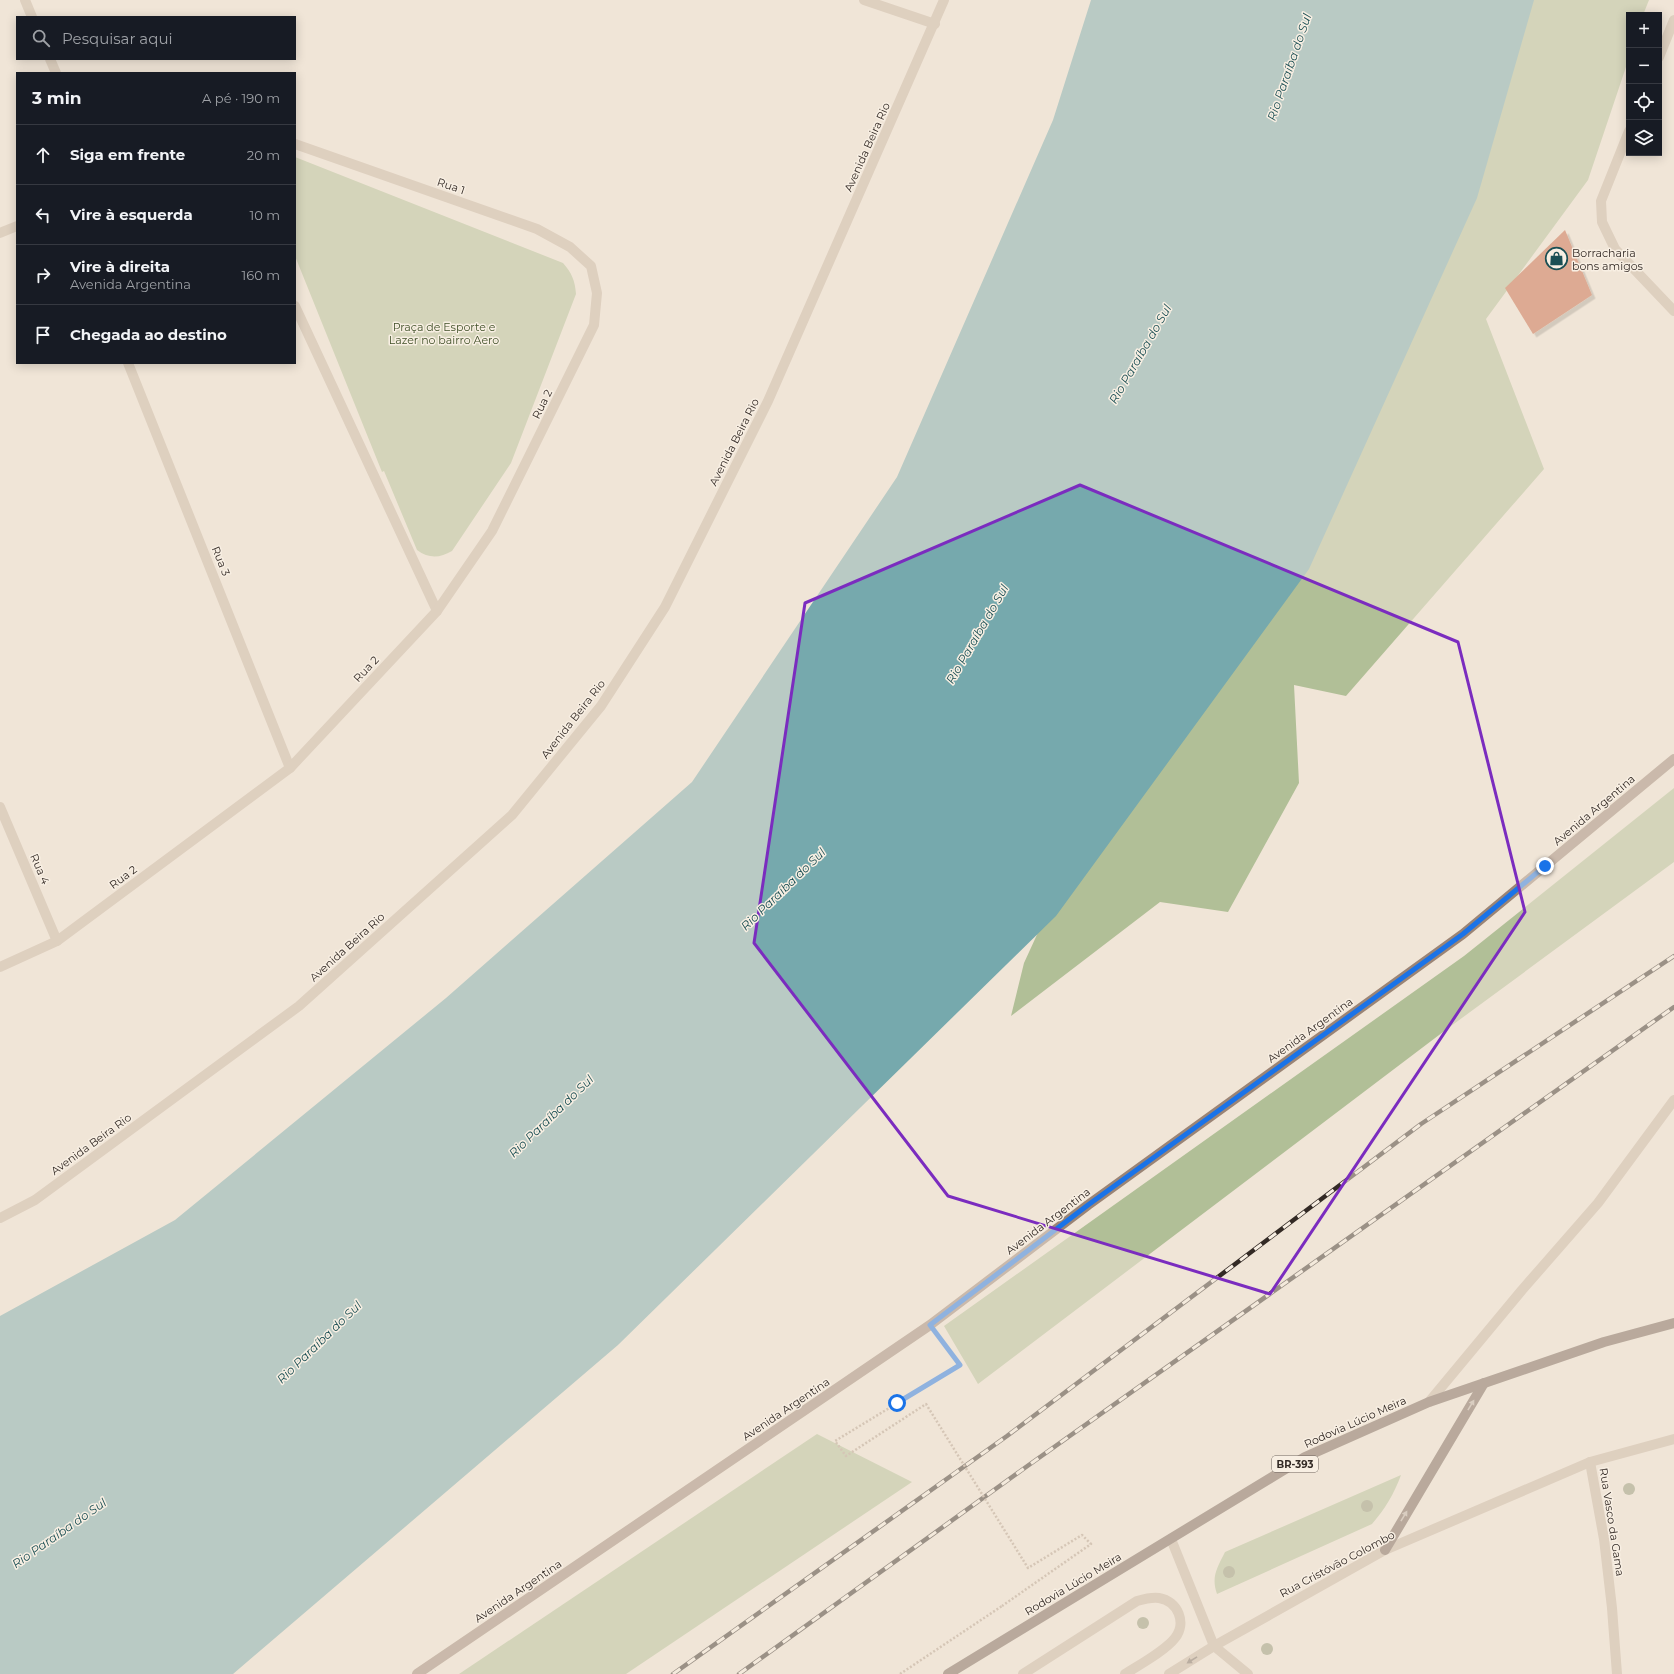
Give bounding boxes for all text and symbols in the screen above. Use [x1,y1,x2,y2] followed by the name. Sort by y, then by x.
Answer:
[1264,11,1315,122] water label: Rio Paraíba do Sul
[1626,12,1662,156] map controls
[1626,12,1662,48] button: +
[16,16,296,60] search box
[30,27,52,49] icon: search
[62,29,173,48] text: Pesquisar aqui
[1626,48,1662,84] button: −
[1626,84,1662,120] button: locate
[32,88,82,108] text: 3 min
[202,90,280,106] text: A pé · 190 m
[841,100,893,194] street label: Avenida Beira Rio
[1626,120,1662,156] button: layers
[32,144,54,166] icon: ahead
[70,145,185,164] text: Siga em frente
[247,147,280,163] text: 20 m
[435,175,467,197] street label: Rua 1
[32,204,54,226] icon: left
[70,205,193,224] text: Vire à esquerda
[250,207,280,223] text: 10 m
[1543,246,1569,272] shop icon: Borracharia bons amigos
[1572,246,1644,273] place label: Borracharia bons amigos
[70,257,170,276] text: Vire à direita
[32,264,54,286] icon: right
[242,267,280,283] text: 160 m
[70,276,191,292] text: Avenida Argentina
[1105,301,1175,406] water label: Rio Paraíba do Sul
[389,320,499,347] park label: Praça de Esporte e Lazer no bairro Aero
[32,324,54,346] icon: arrive
[70,325,227,344] text: Chegada ao destino
[529,387,555,421] street label: Rua 2
[706,396,762,488] street label: Avenida Beira Rio
[209,544,233,578] street label: Rua 3
[942,581,1012,686] water label: Rio Paraíba do Sul
[350,653,382,685] street label: Rua 2
[538,677,608,761] street label: Avenida Beira Rio
[1550,772,1638,848] street label: Avenida Argentina
[737,844,829,933] water label: Rio Paraíba do Sul
[27,852,53,887] street label: Rua 4
[1536,857,1554,875] route end
[106,862,140,892] street label: Rua 2
[307,910,388,984] street label: Avenida Beira Rio
[1264,994,1356,1066] street label: Avenida Argentina
[505,1071,597,1160] water label: Rio Paraíba do Sul
[48,1110,134,1178] street label: Avenida Beira Rio
[1003,1185,1093,1257] street label: Avenida Argentina
[273,1297,365,1386] water label: Rio Paraíba do Sul
[740,1375,832,1443] street label: Avenida Argentina
[1302,1393,1408,1451] street label: Rodovia Lúcio Meira
[888,1394,906,1412] route start
[1467,1400,1475,1410] one-way arrow
[1272,1456,1318,1472] road number: BR-393
[1597,1467,1627,1577] street label: Rua Vasco da Gama
[9,1494,110,1571] water label: Rio Paraíba do Sul
[1401,1510,1408,1522] one-way arrow
[1277,1528,1397,1600] street label: Rua Cristóvão Colombo
[1022,1550,1124,1618] street label: Rodovia Lúcio Meira
[472,1557,564,1625] street label: Avenida Argentina
[1187,1656,1197,1664] one-way arrow

